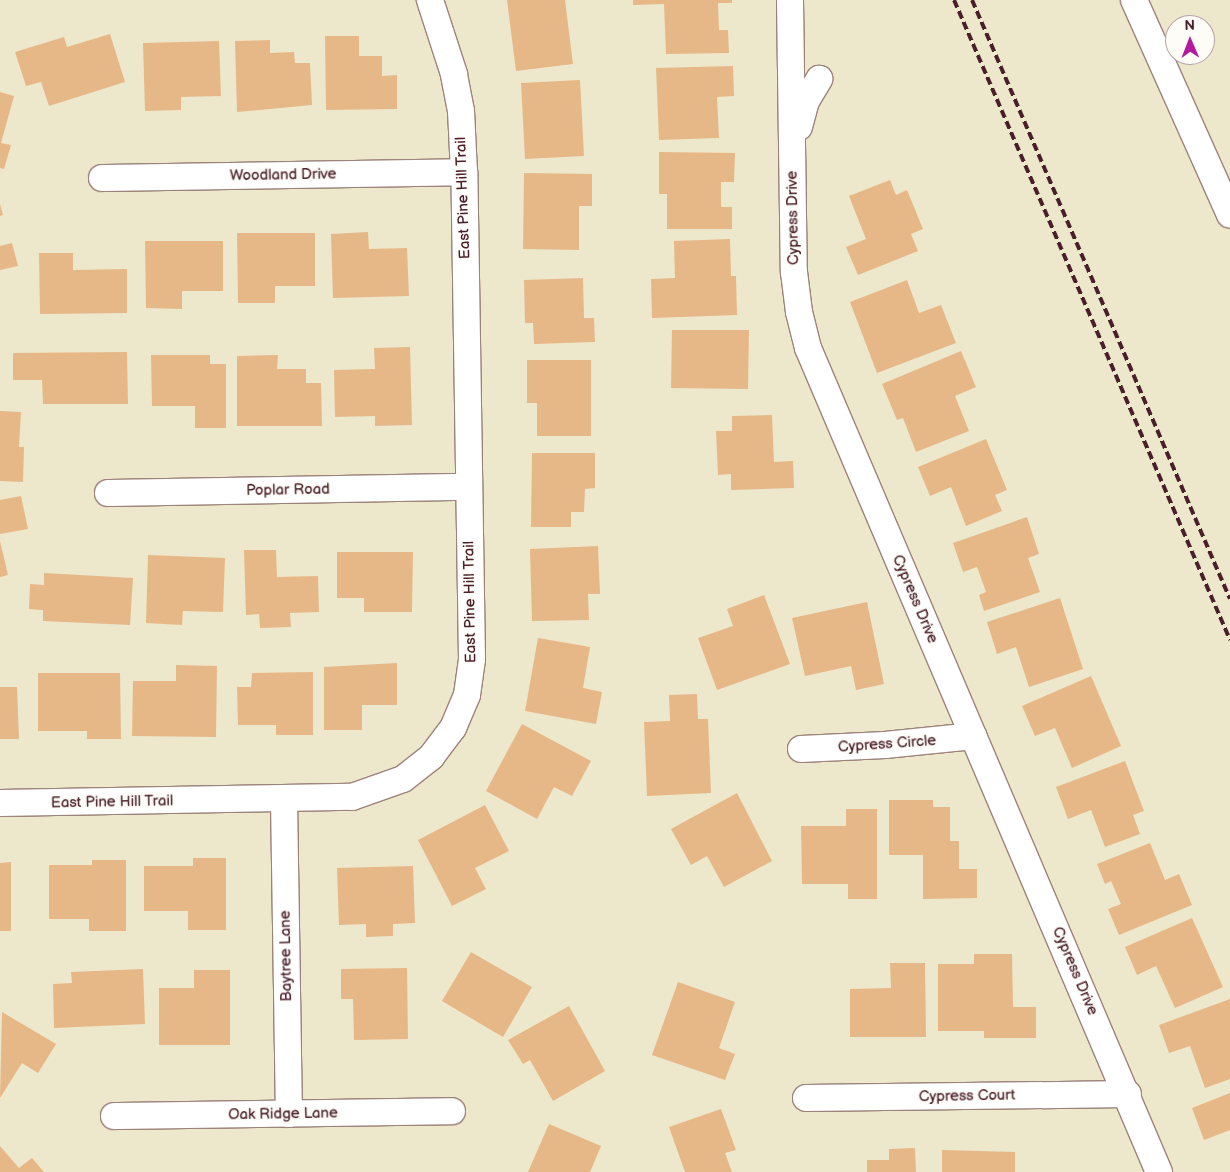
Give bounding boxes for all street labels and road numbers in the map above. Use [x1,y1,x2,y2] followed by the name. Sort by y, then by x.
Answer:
[452,136,474,260] street label: East Pine Hill Trail
[230,165,336,185] street label: Woodland Drive
[783,171,803,265] street label: Cypress Drive
[246,480,330,500] street label: Poplar Road
[460,540,480,664] street label: East Pine Hill Trail
[888,552,942,646] street label: Cypress Drive
[837,732,937,756] street label: Cypress Circle
[50,792,174,812] street label: East Pine Hill Trail
[276,910,296,1002] street label: Baytree Lane
[1048,924,1102,1018] street label: Cypress Drive
[919,1086,1015,1106] street label: Cypress Court
[228,1104,338,1124] street label: Oak Ridge Lane

